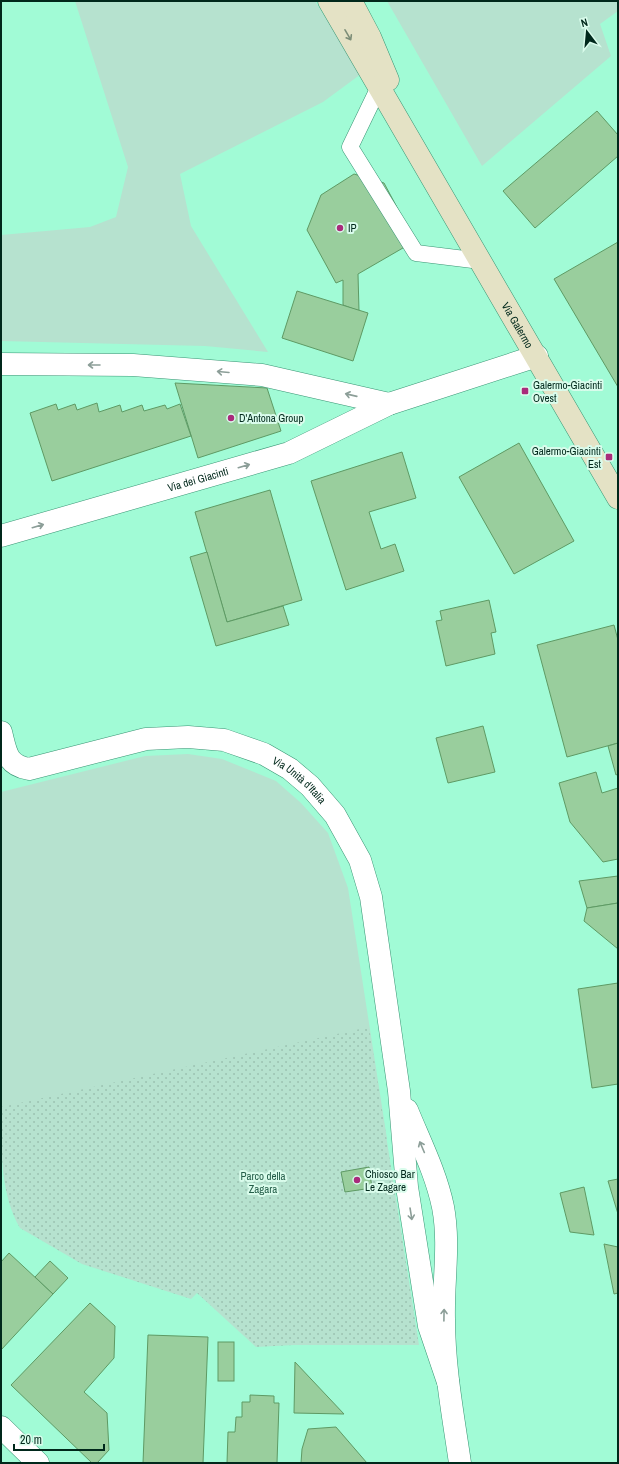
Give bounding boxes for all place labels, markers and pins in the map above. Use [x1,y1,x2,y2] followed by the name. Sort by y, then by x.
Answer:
[348,221,357,235] place label: IP
[335,223,345,233] marker: IP
[533,378,602,405] place label: Galermo-Giacinti Ovest
[520,386,530,396] marker: Galermo-Giacinti Ovest
[239,411,303,425] place label: D'Antona Group
[226,413,236,423] marker: D'Antona Group
[532,444,601,471] place label: Galermo-Giacinti Est
[604,452,614,462] marker: Galermo-Giacinti Est
[365,1167,415,1194] place label: Chiosco Bar Le Zagare
[352,1175,362,1185] marker: Chiosco Bar Le Zagare

